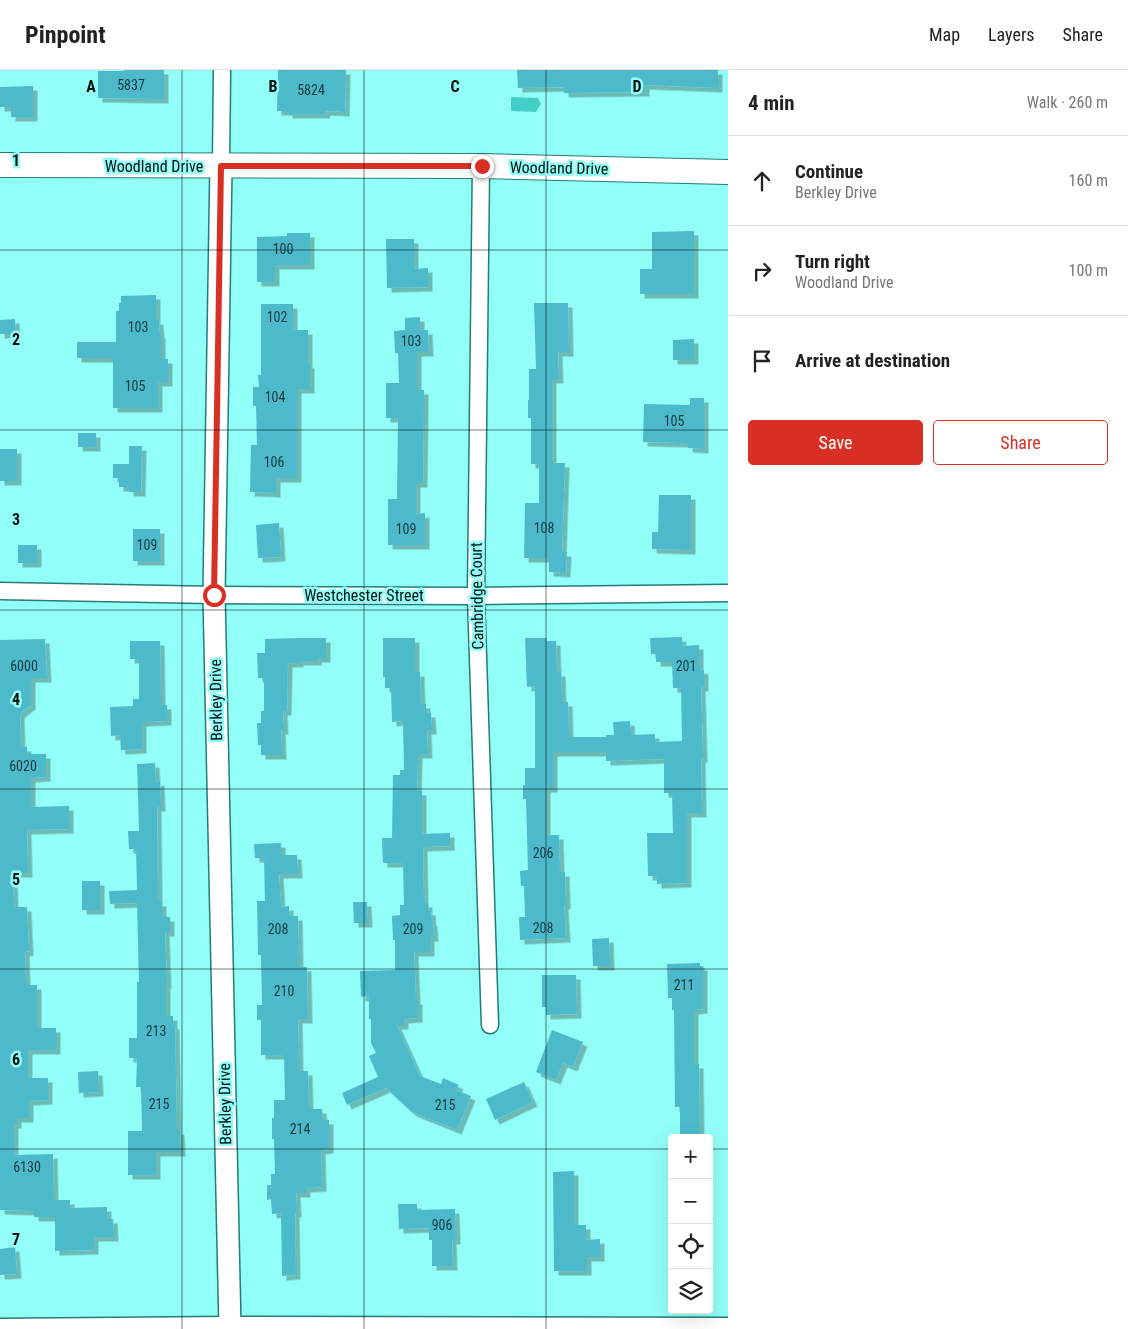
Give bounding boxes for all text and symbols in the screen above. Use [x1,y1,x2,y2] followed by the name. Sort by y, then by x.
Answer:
[25,21,106,49] text: Pinpoint
[929,24,960,45] text: Map
[988,24,1035,45] text: Layers
[1063,24,1103,45] text: Share
[86,77,96,96] text: A
[117,77,145,93] house number: 5837
[269,77,278,96] text: B
[450,77,460,96] text: C
[632,77,642,96] text: D
[297,82,325,98] house number: 5824
[748,91,795,115] text: 4 min
[1027,93,1108,112] text: Walk · 260 m
[12,151,20,170] text: 1
[471,155,494,178] route end
[105,157,203,176] street label: Woodland Drive
[510,158,608,178] street label: Woodland Drive
[795,160,863,183] text: Continue
[748,167,776,195] icon: ahead
[1069,171,1108,190] text: 160 m
[795,183,877,202] text: Berkley Drive
[273,241,293,257] house number: 100
[795,250,870,273] text: Turn right
[748,257,776,285] icon: right
[1069,261,1108,280] text: 100 m
[795,273,894,292] text: Woodland Drive
[267,309,287,325] house number: 102
[128,319,148,335] house number: 103
[12,330,20,349] text: 2
[401,333,421,349] house number: 103
[748,347,776,375] icon: arrive
[795,349,950,372] text: Arrive at destination
[125,378,145,394] house number: 105
[265,389,285,405] house number: 104
[664,413,684,429] house number: 105
[748,420,923,465] button: Save
[933,420,1108,465] button: Share
[264,454,284,470] house number: 106
[12,510,20,529] text: 3
[534,520,554,536] house number: 108
[396,521,416,537] house number: 109
[137,537,157,553] house number: 109
[467,542,487,650] street label: Cambridge Court
[203,584,226,607] route start
[304,586,424,605] street label: Westchester Street
[10,658,38,674] house number: 6000
[676,658,696,674] house number: 201
[206,659,226,741] street label: Berkley Drive
[12,690,20,709] text: 4
[9,758,37,774] house number: 6020
[533,845,553,861] house number: 206
[12,870,20,889] text: 5
[533,920,553,936] house number: 208
[268,921,288,937] house number: 208
[403,921,423,937] house number: 209
[674,977,694,993] house number: 211
[274,983,294,999] house number: 210
[146,1023,166,1039] house number: 213
[12,1050,20,1069] text: 6
[215,1063,235,1145] street label: Berkley Drive
[149,1096,169,1112] house number: 215
[435,1097,455,1113] house number: 215
[290,1121,310,1137] house number: 214
[668,1134,713,1314] map controls
[668,1134,713,1179] button: +
[13,1159,41,1175] house number: 6130
[668,1179,713,1224] button: −
[432,1217,452,1233] house number: 906
[668,1224,713,1269] button: locate
[12,1230,20,1249] text: 7
[668,1269,713,1314] button: layers

